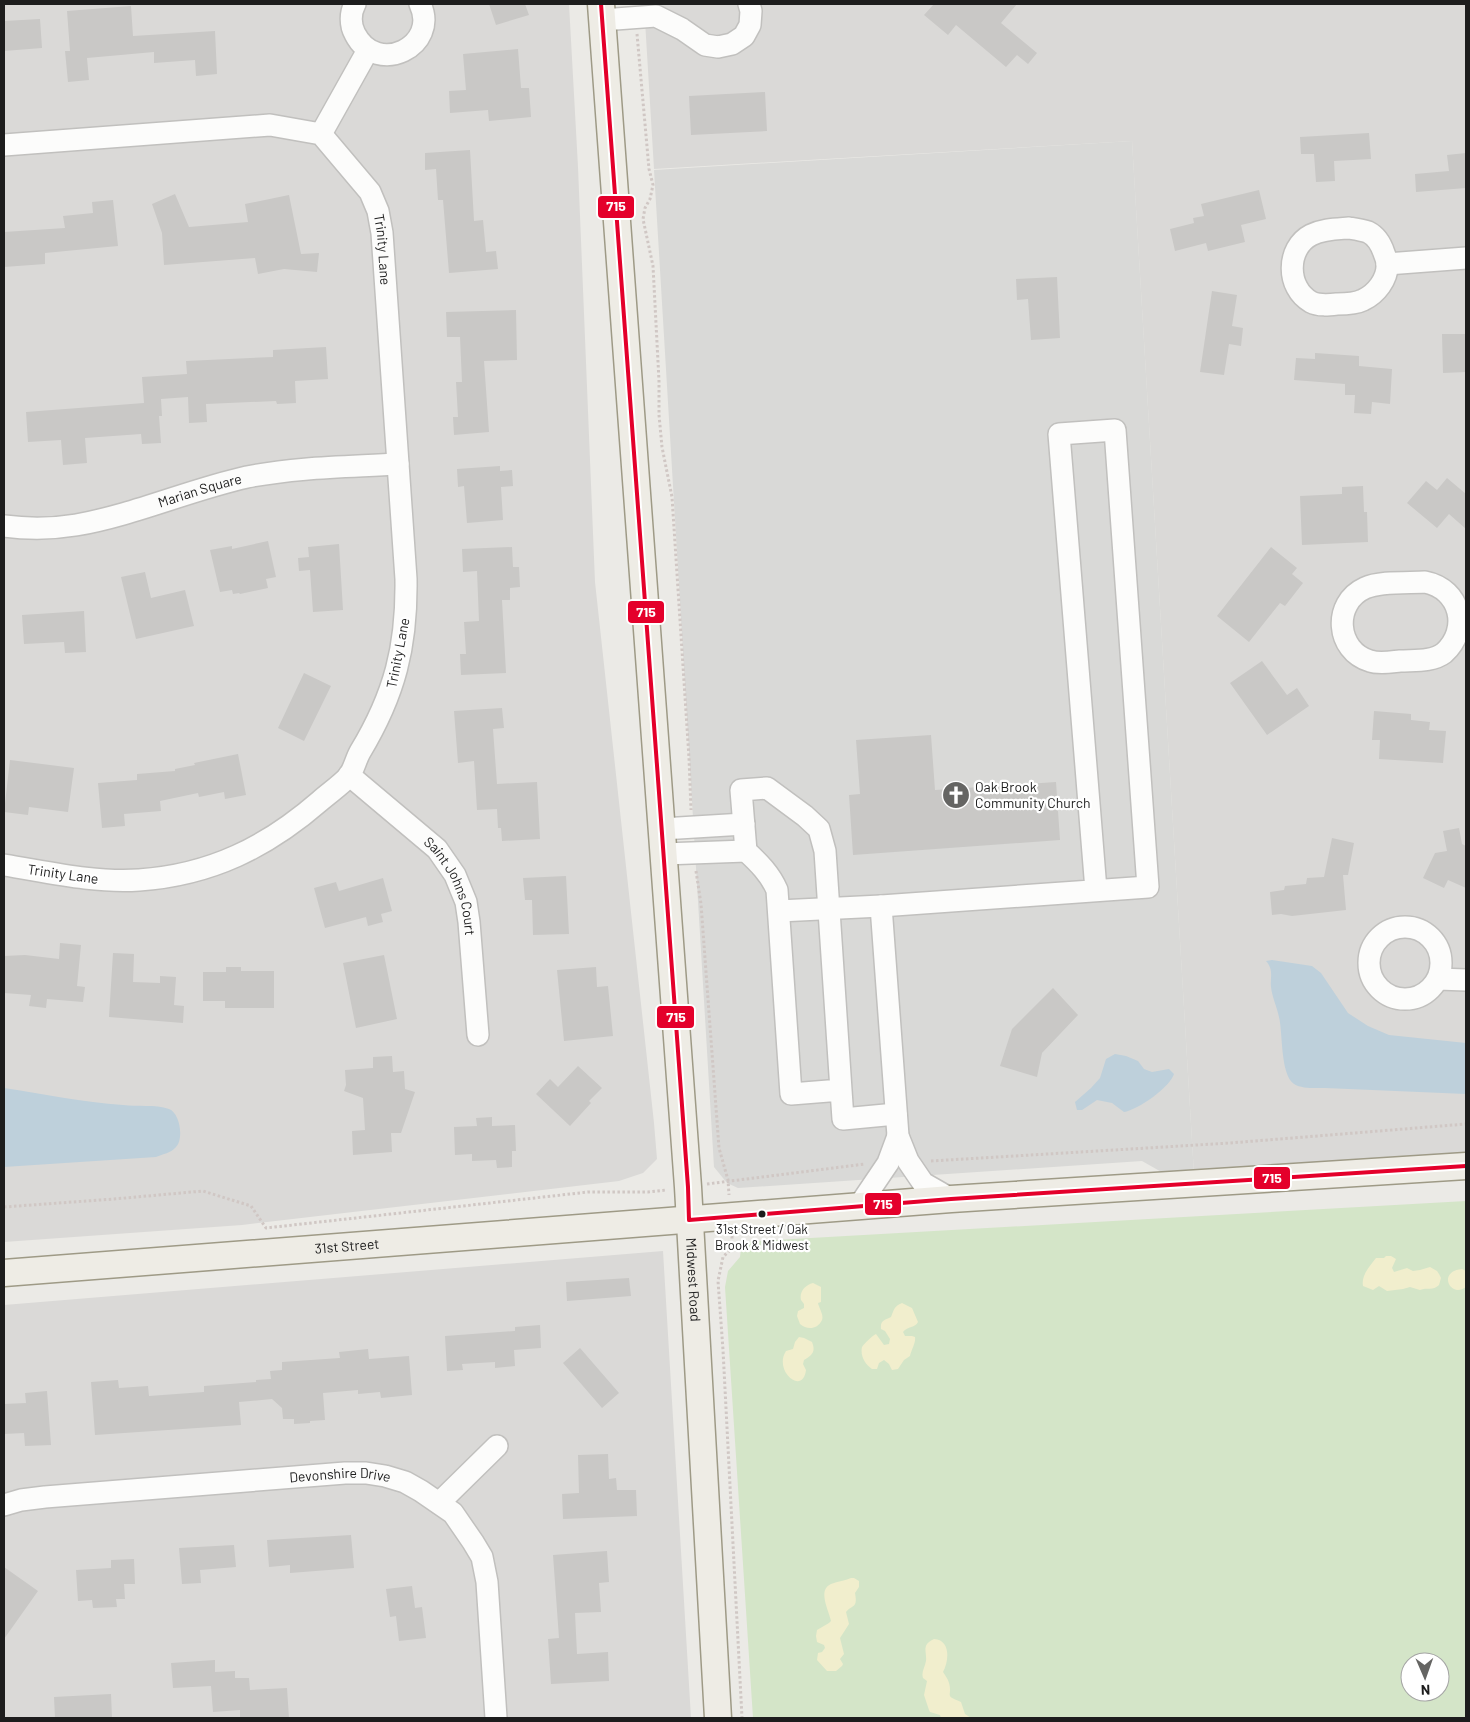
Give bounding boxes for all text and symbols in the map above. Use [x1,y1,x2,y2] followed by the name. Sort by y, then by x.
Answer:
[597,195,635,219] line badge: 715
[606,197,626,214] text: 715
[371,213,395,286] street label: Trinity Lane
[156,470,243,511] street label: Marian Square
[627,600,665,624] line badge: 715
[636,603,656,620] text: 715
[382,616,413,690] street label: Trinity Lane
[975,778,1091,811] place label: Oak Brook Community Church
[941,780,971,810] church icon: Oak Brook Community Church
[421,833,479,936] street label: Saint Johns Court
[27,860,100,887] street label: Trinity Lane
[656,1005,695,1029] line badge: 715
[666,1008,686,1025] text: 715
[1253,1166,1291,1190] line badge: 715
[1262,1169,1282,1186] text: 715
[864,1192,902,1216] line badge: 715
[873,1195,893,1212] text: 715
[757,1209,767,1219] marker: 31st Street / Oak Brook & Midwest
[715,1221,809,1253] place label: 31st Street / Oak Brook & Midwest
[314,1235,380,1257] street label: 31st Street
[683,1237,705,1322] street label: Midwest Road
[289,1464,393,1485] street label: Devonshire Drive
[1400,1652,1450,1702] north arrow
[1421,1682,1430,1699] text: N

